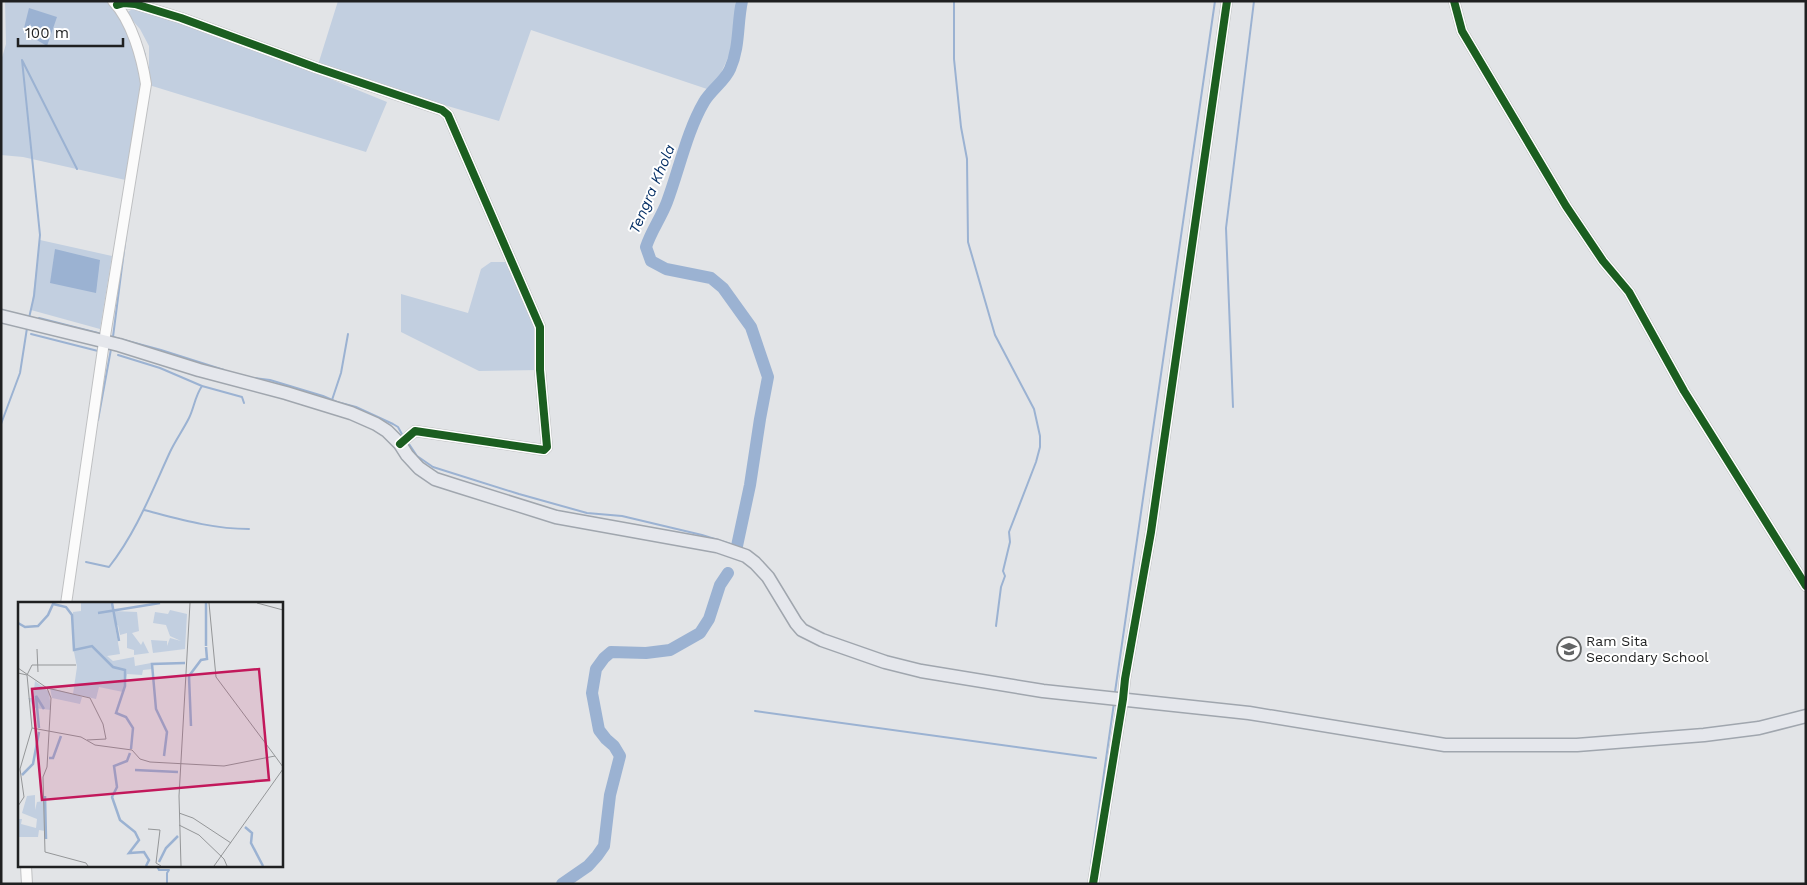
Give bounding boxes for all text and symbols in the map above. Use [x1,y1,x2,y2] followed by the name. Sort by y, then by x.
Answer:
[18,15,122,47] scale bar
[25,24,69,42] text: 100 m
[625,142,679,236] water label: Tengra Khola
[18,602,282,868] inset map
[1586,633,1709,665] place label: Ram Sita Secondary School
[1556,636,1582,662] school or university icon: Ram Sita Secondary School

